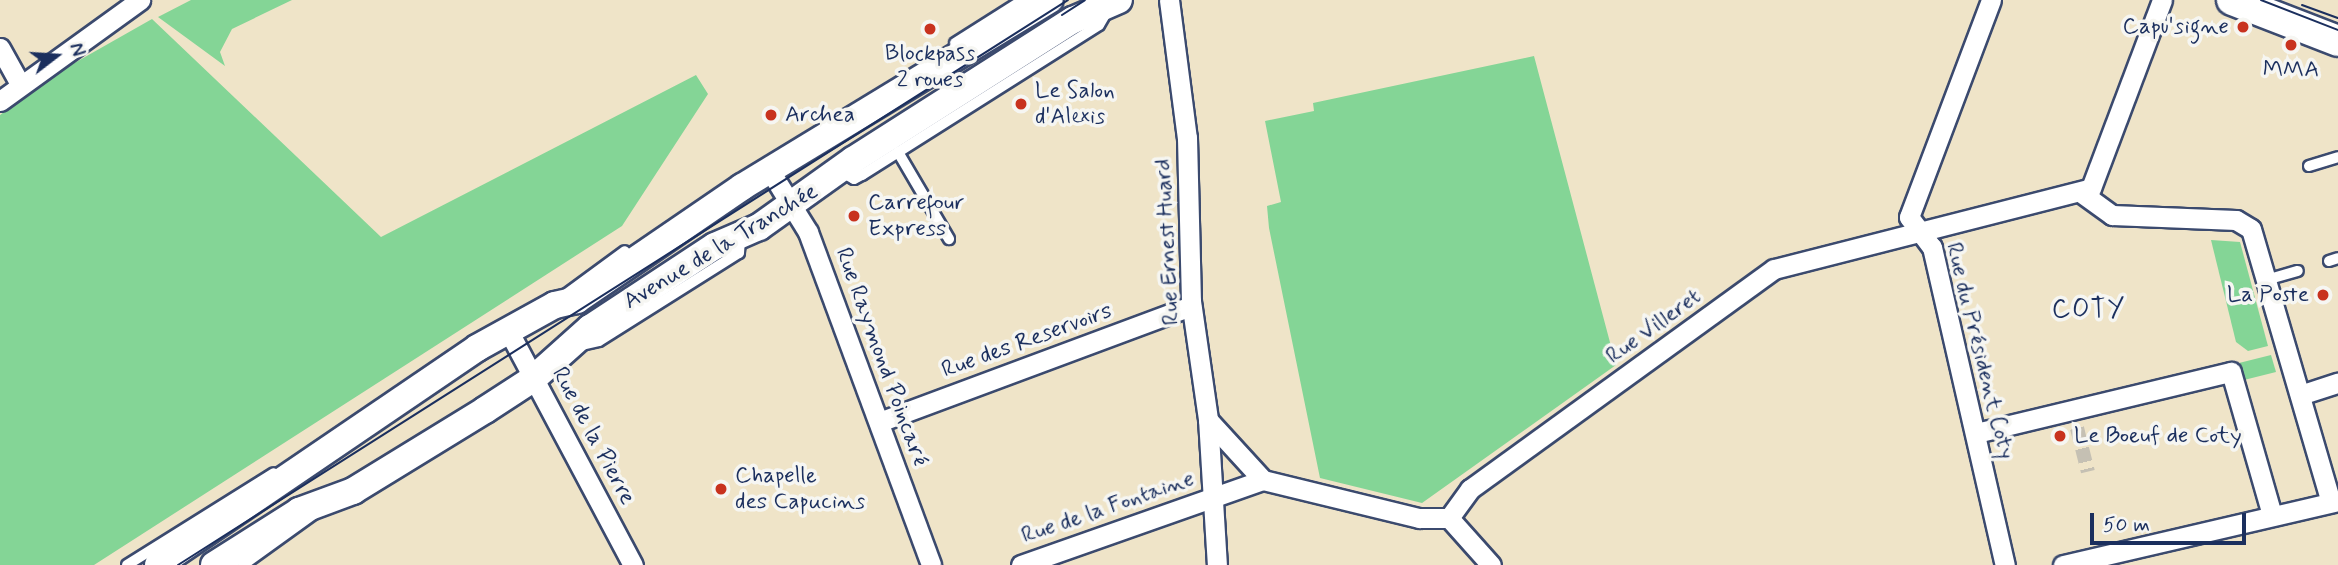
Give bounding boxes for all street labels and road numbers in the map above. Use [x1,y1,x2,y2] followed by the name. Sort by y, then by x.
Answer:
[1150,158,1186,326] street label: Rue Ernest Huard
[618,178,824,316] street label: Avenue de la Tranchée
[1939,241,2019,461] street label: Rue du Président Coty
[830,248,932,466] street label: Rue Raymond Poincaré
[1602,284,1706,370] street label: Rue Villeret
[939,298,1115,384] street label: Rue des Reservoirs
[546,363,640,509] street label: Rue de la Pierre
[1020,466,1196,550] street label: Rue de la Fontaine

